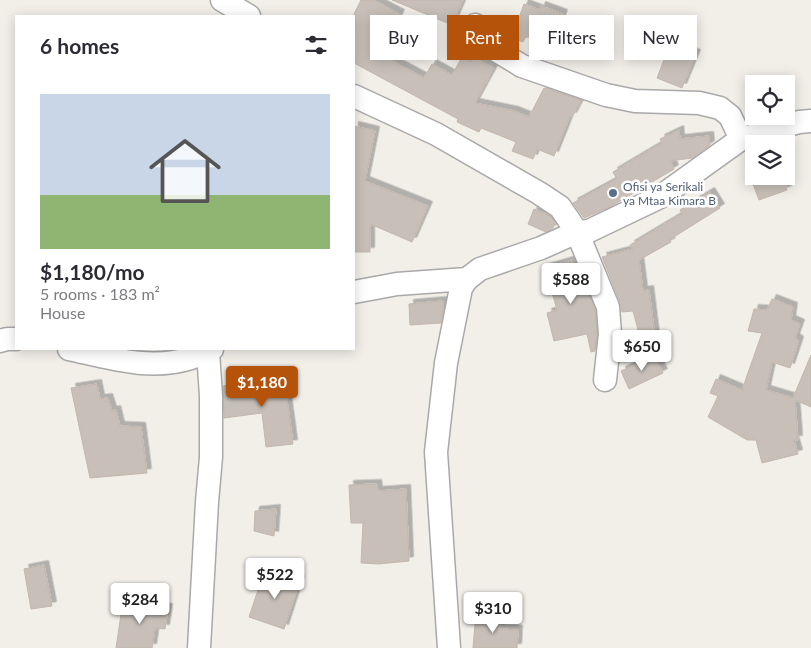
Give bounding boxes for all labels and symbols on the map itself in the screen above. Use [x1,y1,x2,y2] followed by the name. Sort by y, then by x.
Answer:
[623,179,716,208] place label: Ofisi ya Serikali ya Mtaa Kimara B
[607,187,619,199] marker: Ofisi ya Serikali ya Mtaa Kimara B
[541,262,601,305] pin: $588
[612,330,672,372] pin: $650
[221,366,303,408] pin: $1,180
[245,558,305,600] pin: $522
[110,582,170,625] pin: $284
[463,592,523,634] pin: $310

